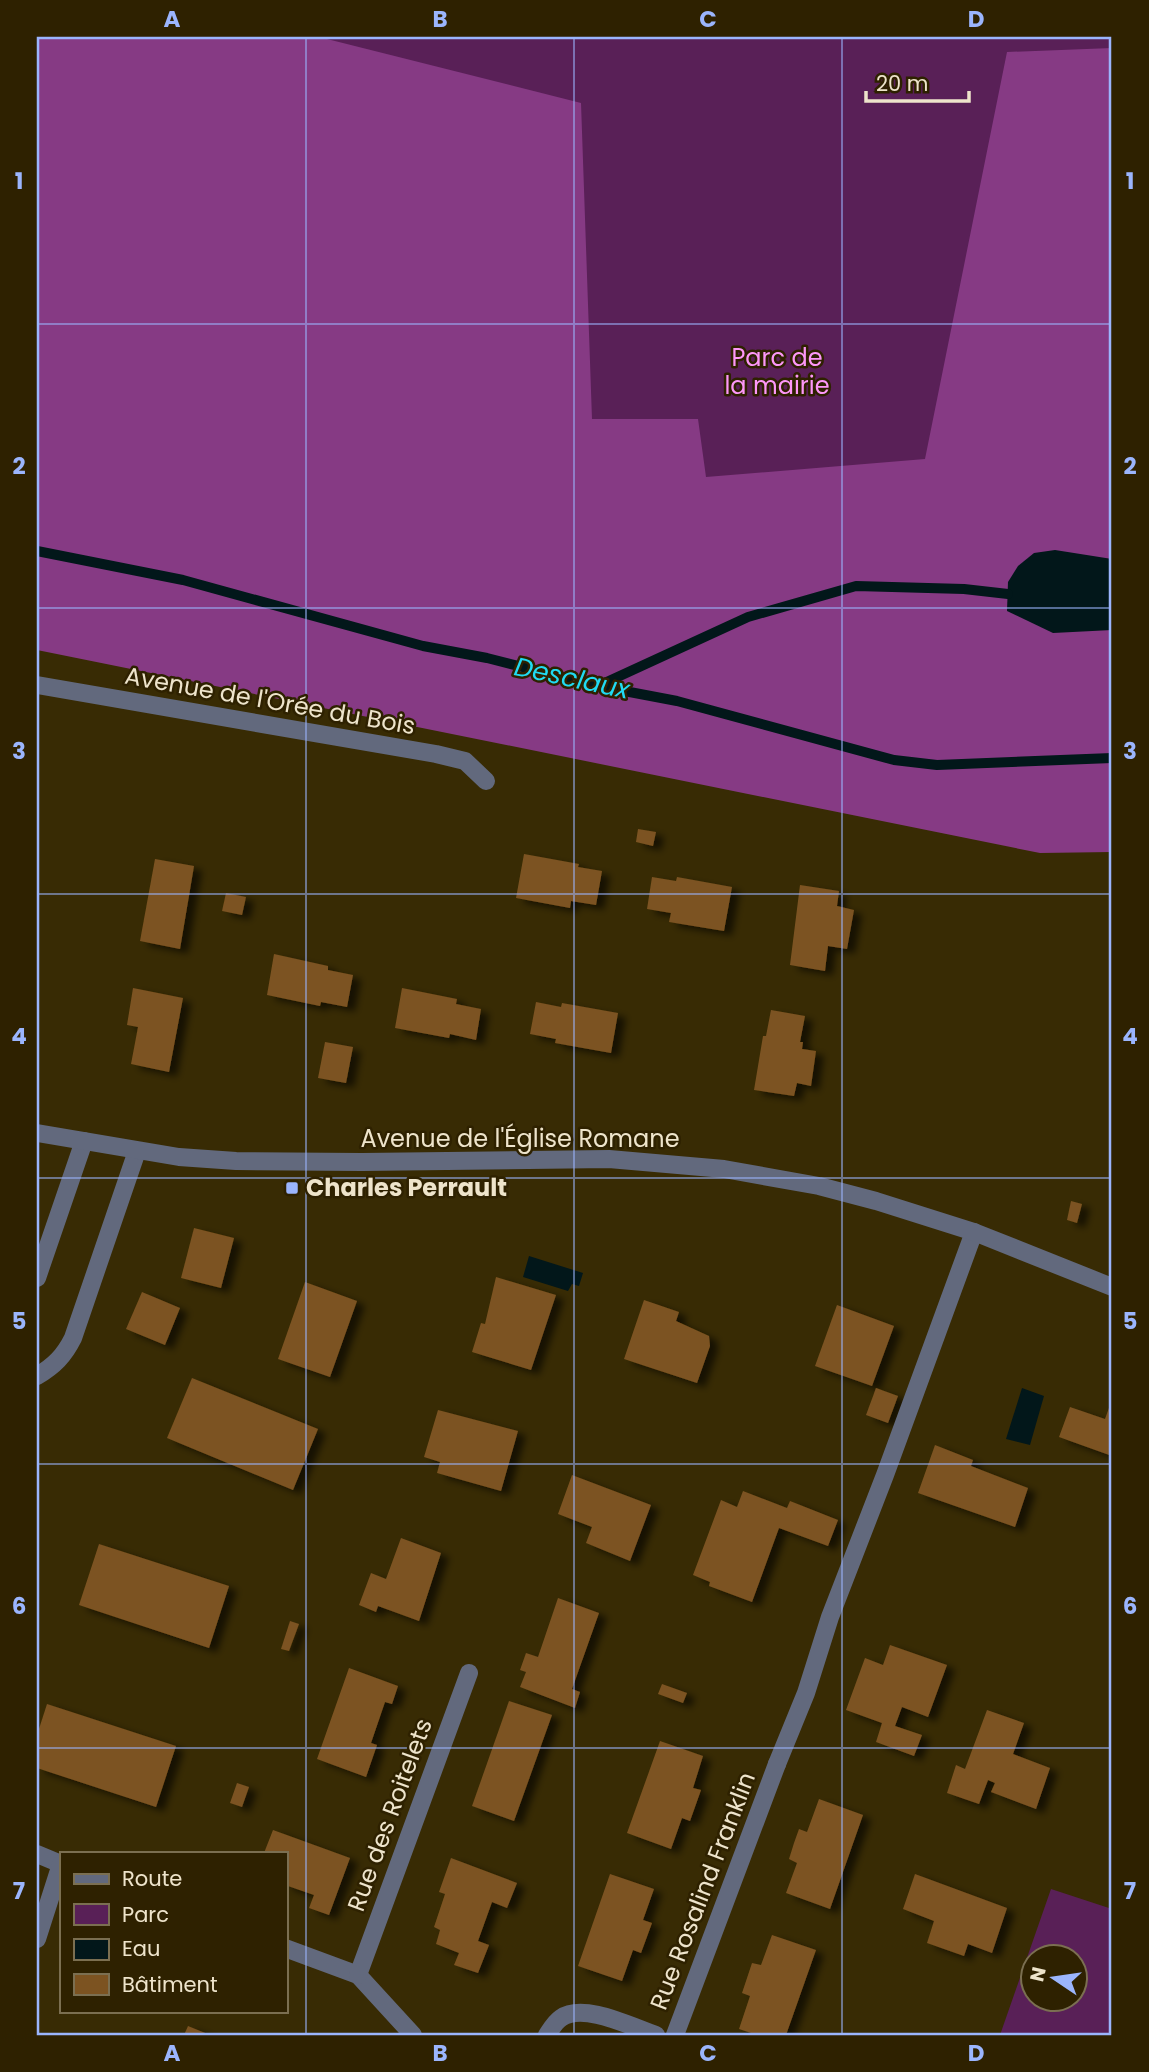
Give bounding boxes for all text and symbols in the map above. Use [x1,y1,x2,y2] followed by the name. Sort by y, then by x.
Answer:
[164,3,181,35] text: A
[432,3,448,35] text: B
[699,3,717,35] text: C
[968,3,984,35] text: D
[866,60,969,104] scale bar
[876,69,929,98] text: 20 m
[15,165,23,197] text: 1
[1126,165,1134,197] text: 1
[724,341,830,402] park label: Parc de la mairie
[12,450,26,482] text: 2
[1123,450,1137,482] text: 2
[511,648,634,708] water label: Desclaux
[122,659,418,742] street label: Avenue de l'Orée du Bois
[12,735,26,767] text: 3
[1123,735,1137,767] text: 3
[11,1020,27,1052] text: 4
[1122,1020,1138,1052] text: 4
[360,1122,680,1155] street label: Avenue de l'Église Romane
[306,1171,507,1204] place label: Charles Perrault
[284,1180,300,1196] marker: Charles Perrault
[12,1305,26,1337] text: 5
[1123,1305,1137,1337] text: 5
[12,1590,26,1622] text: 6
[1123,1590,1137,1622] text: 6
[339,1714,440,1916] street label: Rue des Roitelets
[642,1767,763,2014] street label: Rue Rosalind Franklin
[60,1852,287,2012] legend
[122,1864,182,1893] text: Route
[13,1875,25,1907] text: 7
[1124,1875,1136,1907] text: 7
[122,1900,169,1929] text: Parc
[122,1934,160,1963] text: Eau
[1020,1942,1090,2012] north arrow
[1023,1964,1053,1984] text: N
[122,1970,218,1999] text: Bâtiment
[164,2037,181,2069] text: A
[432,2037,448,2069] text: B
[699,2037,717,2069] text: C
[968,2037,984,2069] text: D

